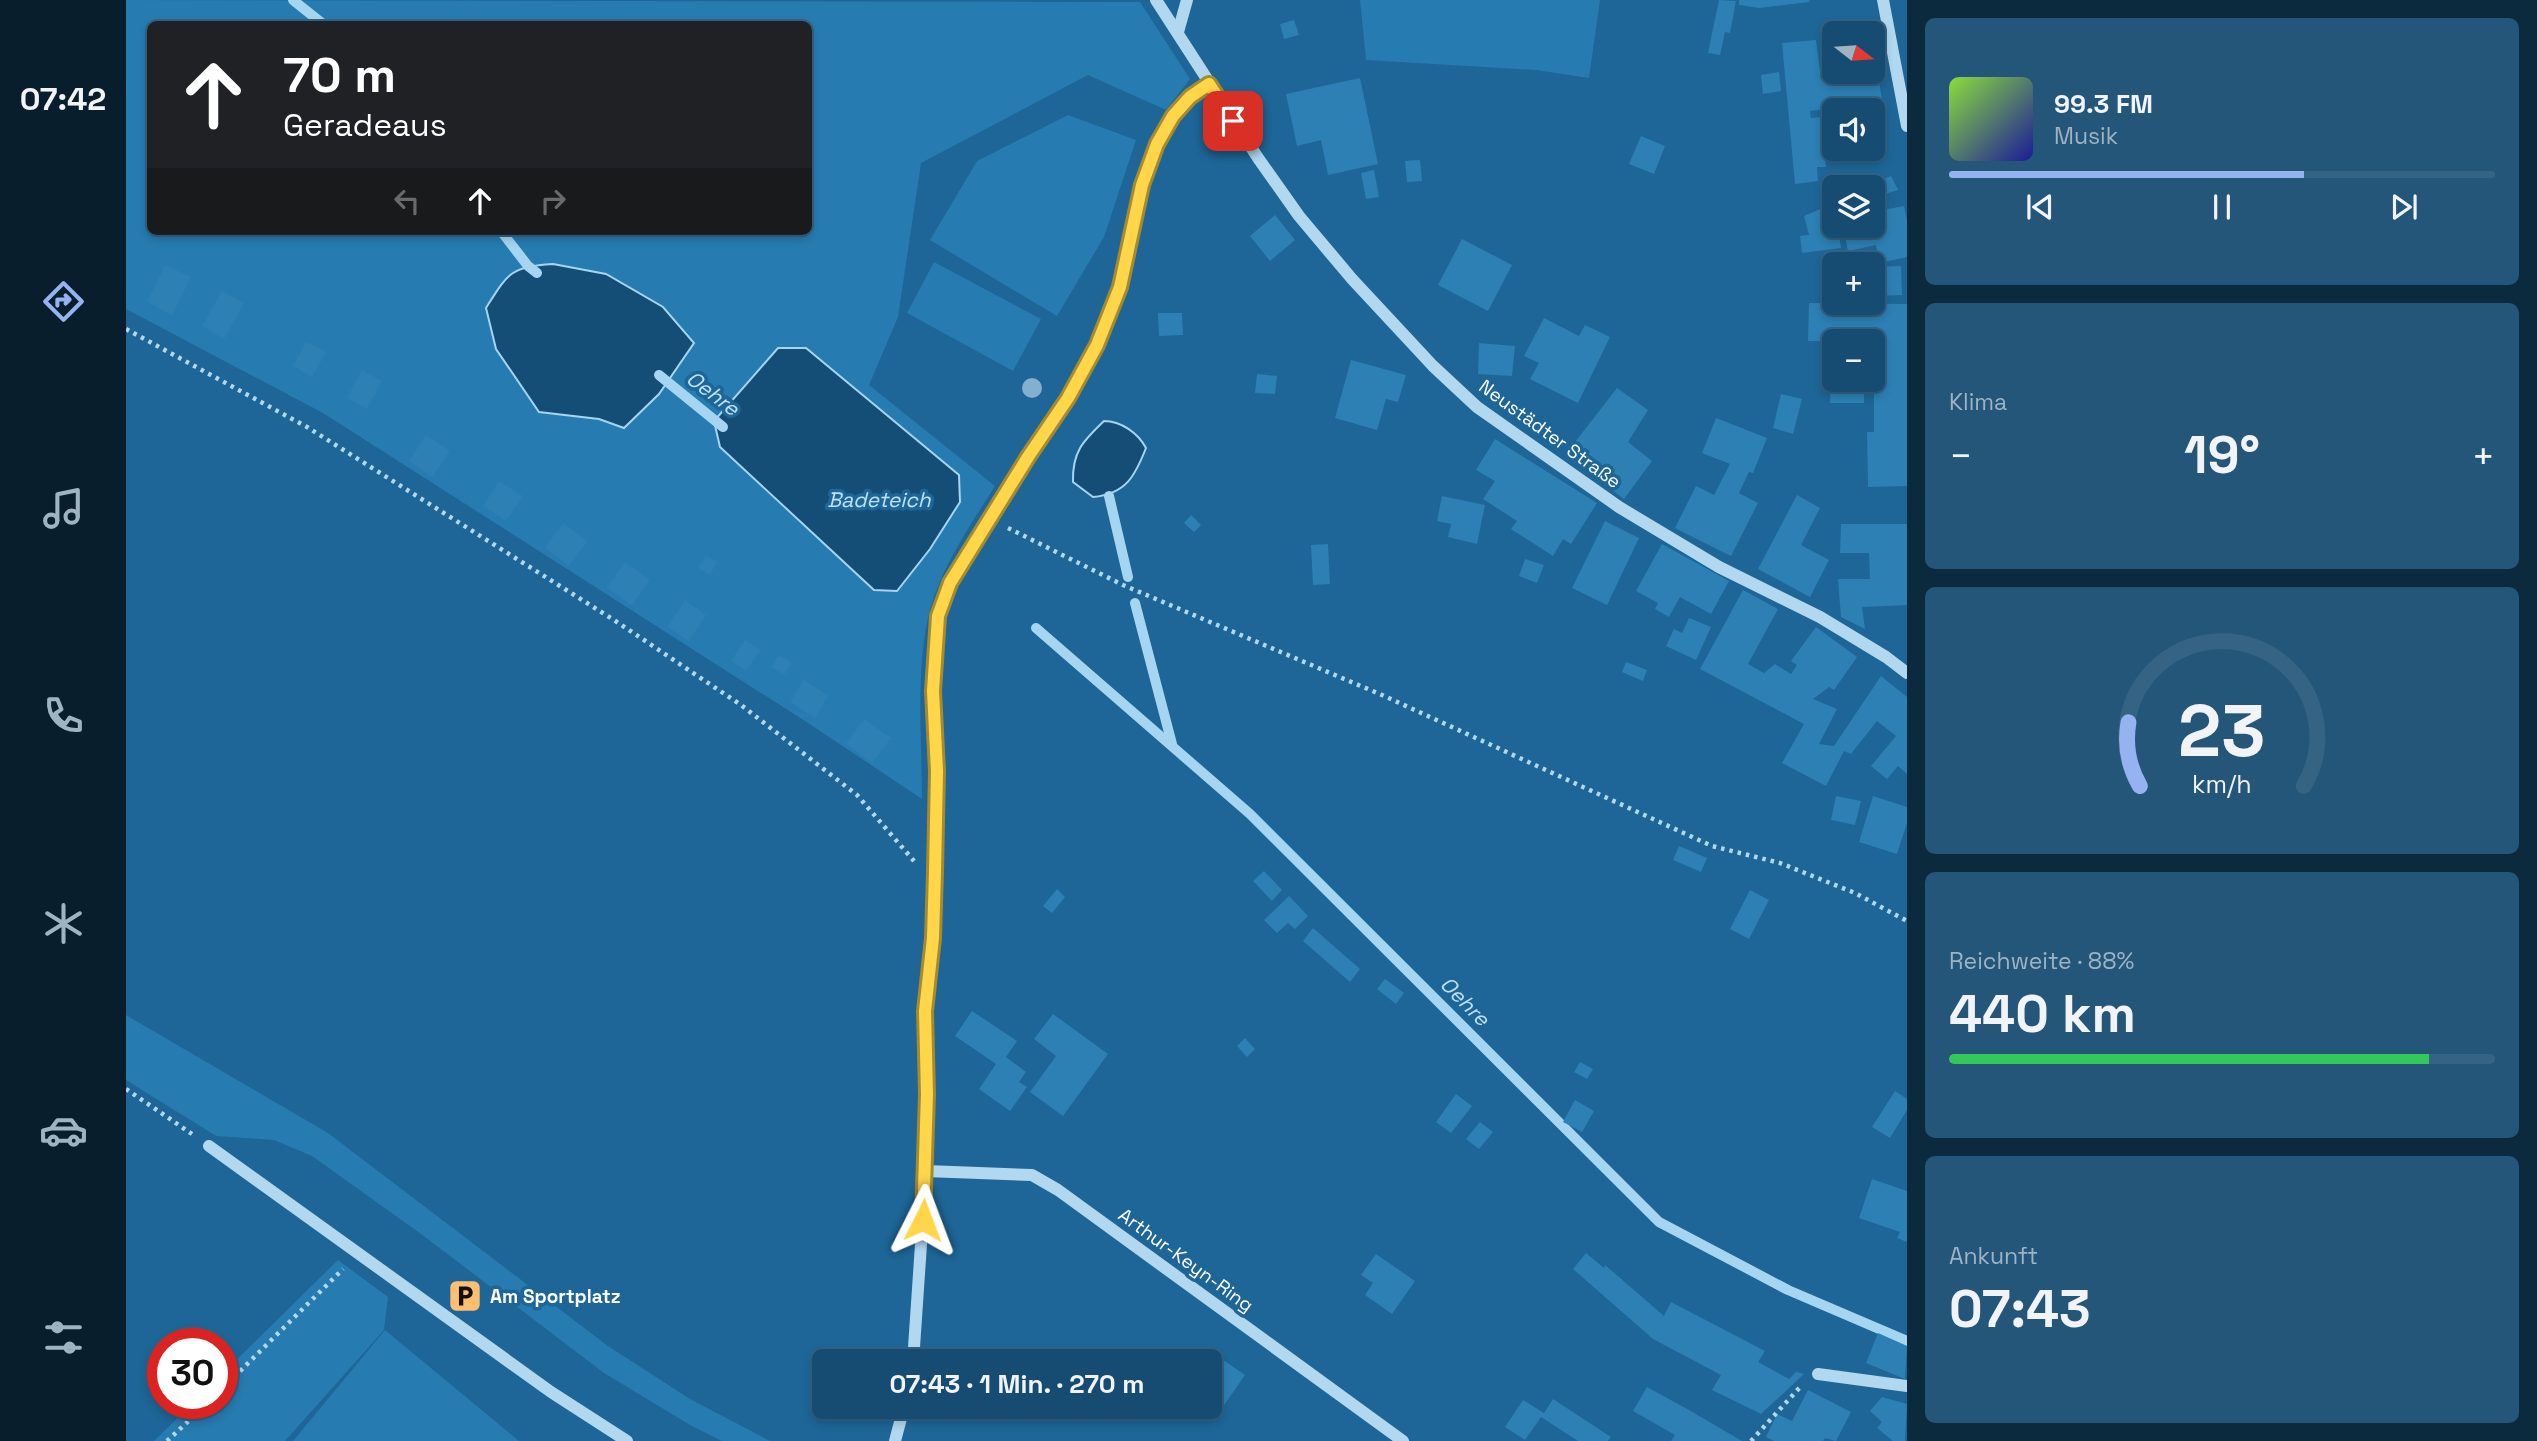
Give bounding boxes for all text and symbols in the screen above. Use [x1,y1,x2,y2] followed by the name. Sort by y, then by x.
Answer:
[1822,21,1885,84] north arrow
[1822,21,1885,392] map controls
[283,44,396,106] text: 70 m
[168,49,259,140] icon: ahead
[20,79,106,119] text: 07:42
[2054,87,2153,121] text: 99.3 FM
[1203,91,1263,151] pin
[1822,98,1885,161] button: sound
[1214,102,1252,140] icon: arrive
[283,105,447,145] text: Geradeaus
[2054,121,2118,151] text: Musik
[1822,175,1885,238] button: layers
[388,182,426,220] icon: left
[461,182,499,220] icon: ahead
[534,182,572,220] icon: right
[2021,188,2059,226] icon: previous
[2203,188,2241,226] icon: pause
[2385,188,2423,226] icon: next
[1822,252,1885,315] button: +
[39,277,88,326] icon: directions
[1822,329,1885,392] button: −
[681,364,746,423] water label: Oehre
[1474,374,1626,494] street label: Neustädter Straße
[1949,387,2007,417] text: Klima
[2184,422,2260,488] text: 19°
[1949,432,1973,480] text: −
[2471,432,2495,480] text: +
[39,484,88,533] icon: music
[827,486,932,513] water label: Badeteich
[2178,685,2266,778] text: 23
[39,691,88,740] icon: phone
[2192,768,2252,800] text: km/h
[39,899,88,948] icon: climate
[1949,946,2134,976] text: Reichweite · 88%
[1434,970,1497,1033] water label: Oehre
[1949,981,2136,1047] text: 440 km
[39,1106,88,1155] icon: car
[886,1183,960,1257] position arrow
[1113,1202,1259,1318] street label: Arthur-Keyn-Ring
[1949,1241,2038,1271] text: Ankunft
[1949,1276,2091,1342] text: 07:43
[446,1277,484,1315] parking icon: Am Sportplatz
[490,1284,621,1309] place label: Am Sportplatz
[39,1313,88,1362] icon: filters
[147,1328,238,1419] speed limit sign: 30
[890,1367,1144,1401] text: 07:43 · 1 Min. · 270 m

